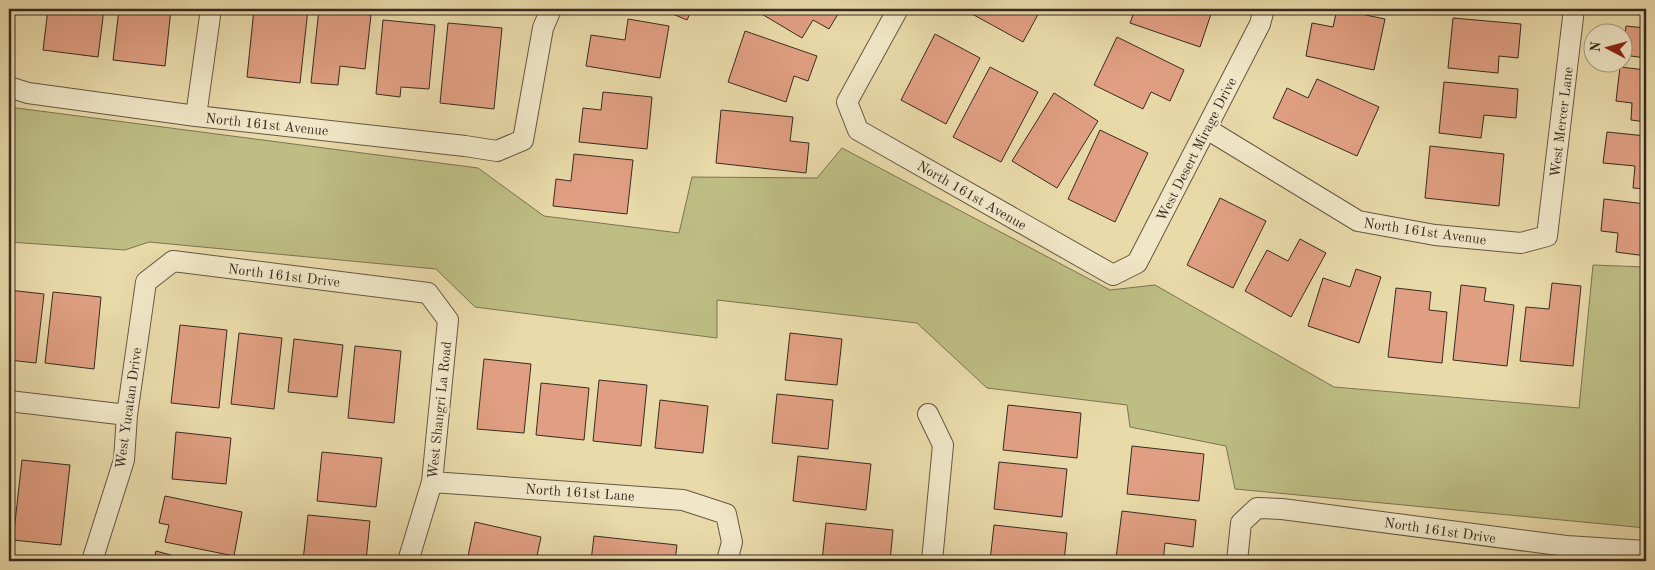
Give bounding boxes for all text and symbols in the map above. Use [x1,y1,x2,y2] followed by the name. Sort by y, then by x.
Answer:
[1582,22,1632,72] north arrow
[1589,40,1604,53] text: N
[1548,66,1576,178] street label: West Mercer Lane
[1155,75,1239,224] street label: West Desert Mirage Drive
[205,112,329,138] street label: North 161st Avenue
[914,159,1029,233] street label: North 161st Avenue
[1363,216,1487,248] street label: North 161st Avenue
[227,262,341,290] street label: North 161st Drive
[426,341,454,480] street label: West Shangri La Road
[114,347,144,470] street label: West Yucatan Drive
[525,482,635,504] street label: North 161st Lane
[1383,516,1497,546] street label: North 161st Drive

